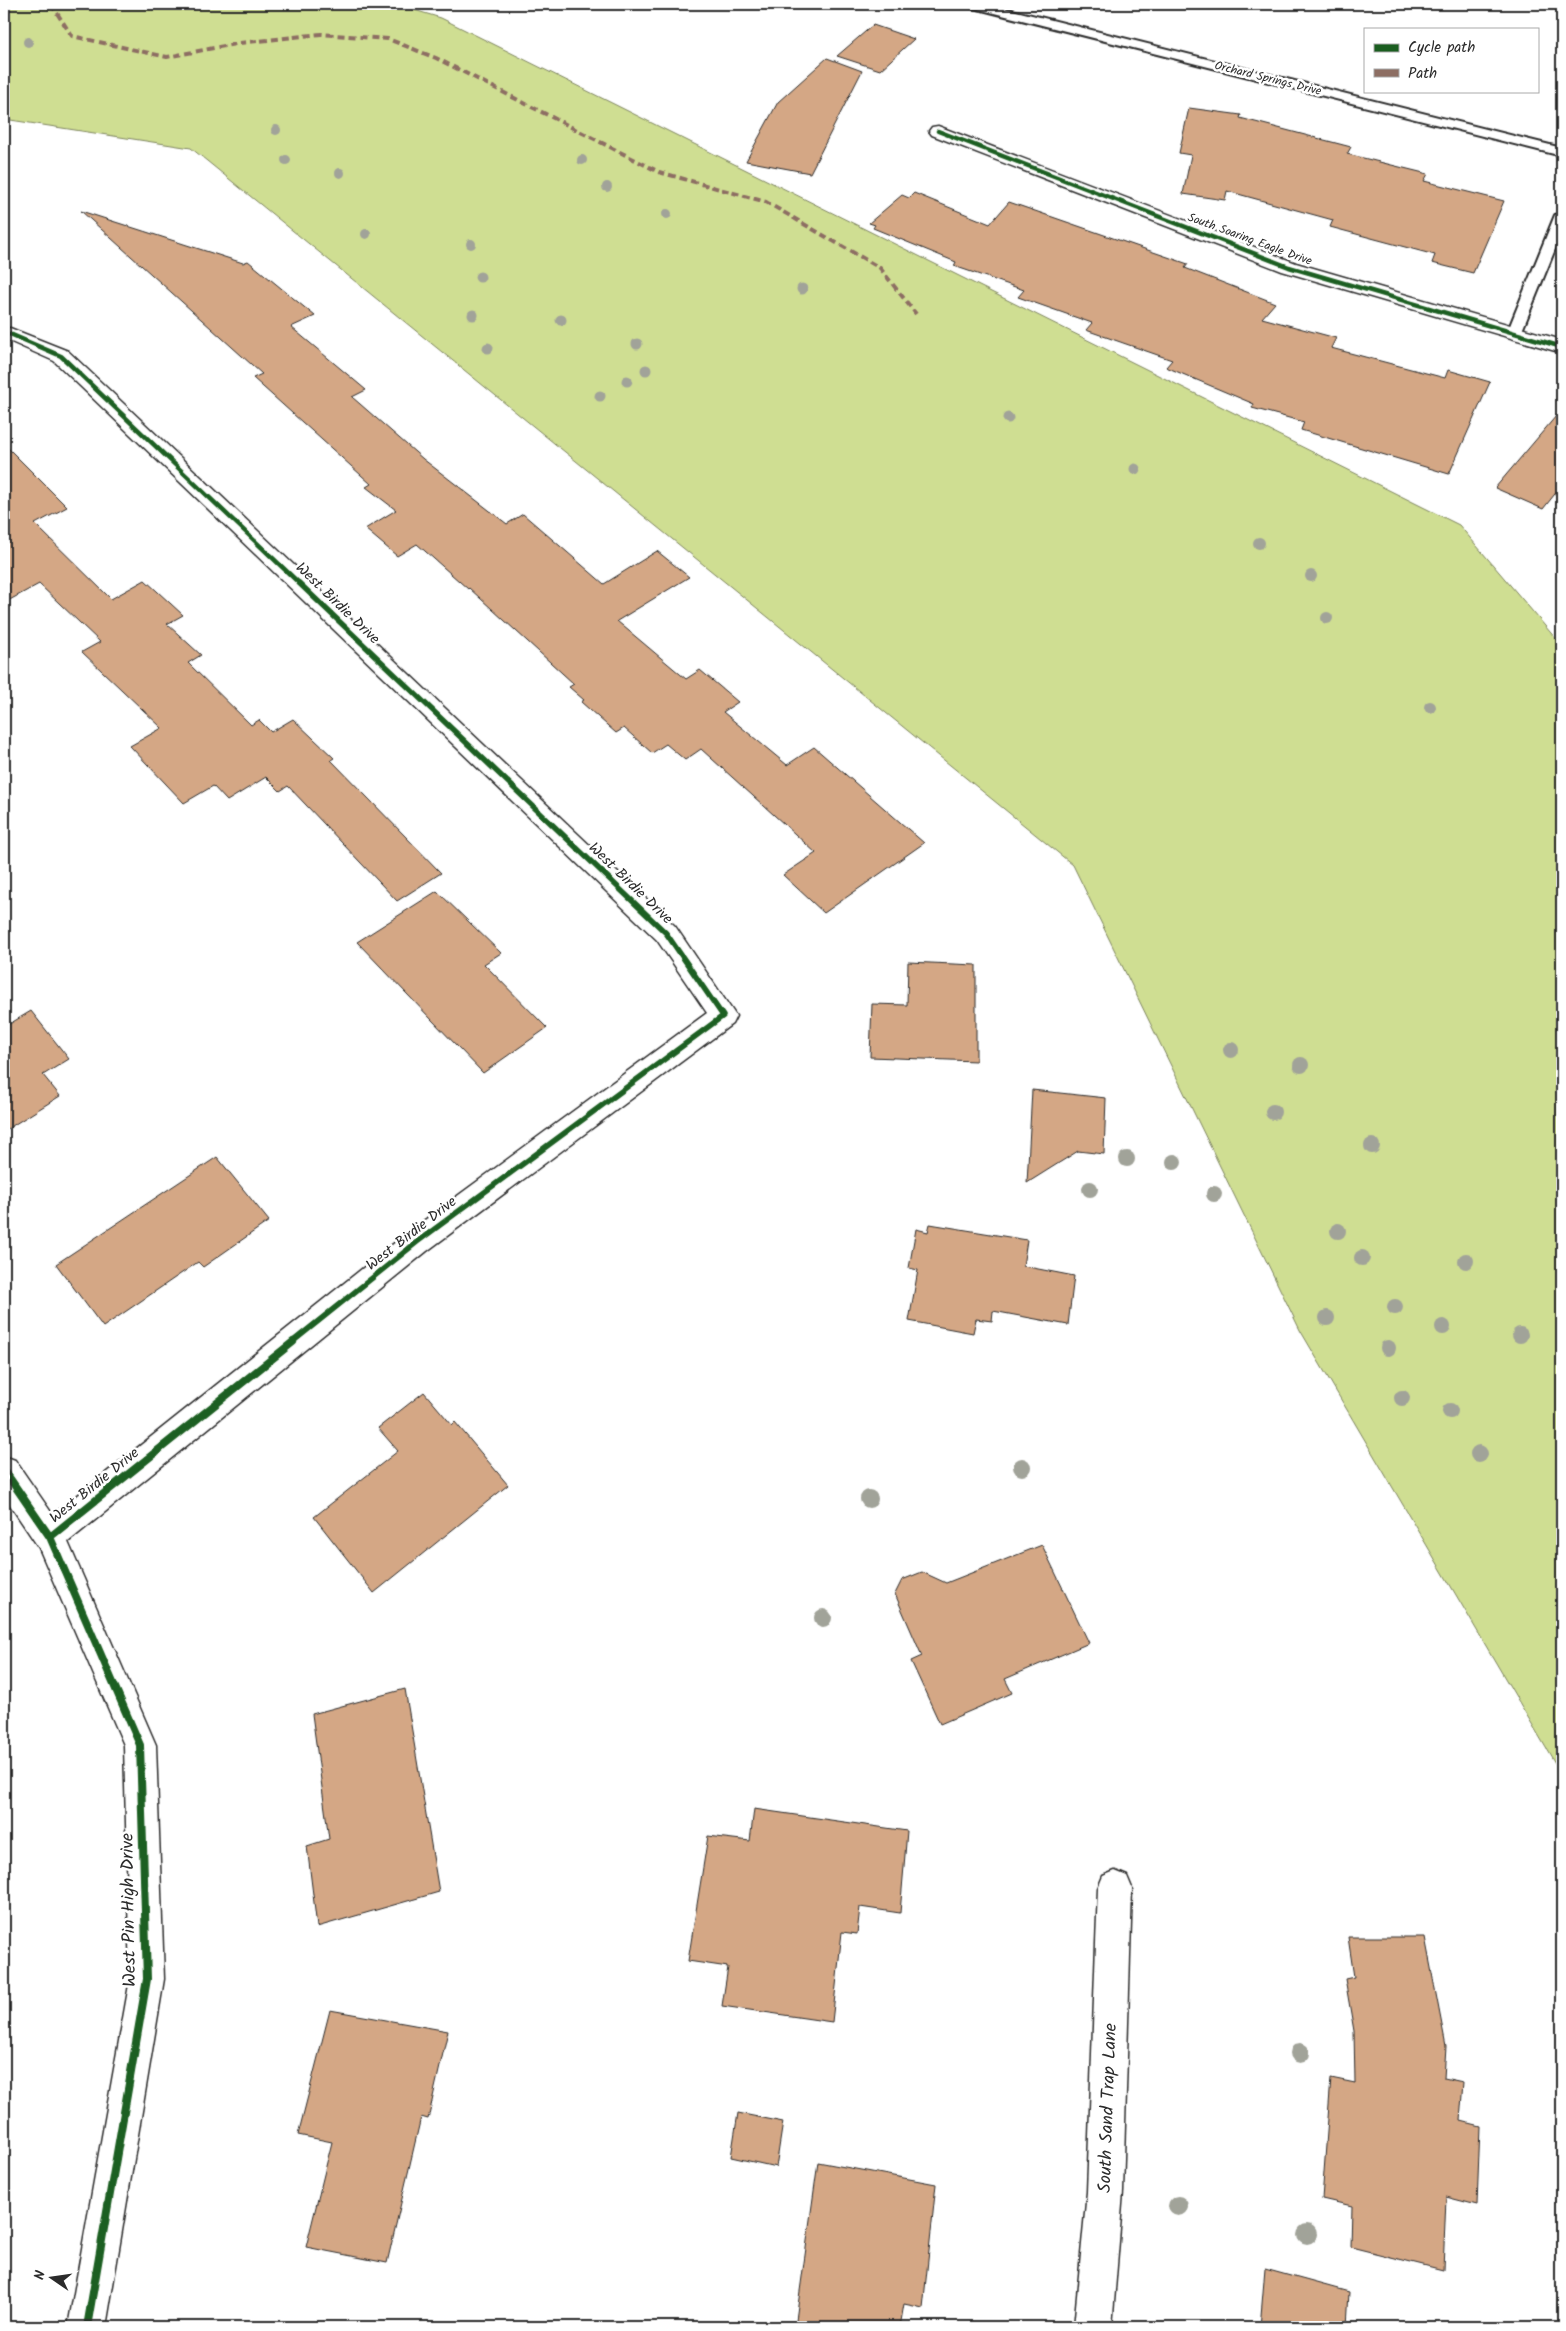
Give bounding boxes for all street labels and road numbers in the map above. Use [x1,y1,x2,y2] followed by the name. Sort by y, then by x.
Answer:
[1212,56,1324,101] street label: Orchard Springs Drive
[1185,208,1315,271] street label: South Soaring Eagle Drive
[289,557,385,651] street label: West Birdie Drive
[582,837,678,931] street label: West Birdie Drive
[361,1190,462,1277] street label: West Birdie Drive
[44,1442,145,1530] street label: West Birdie Drive
[114,1833,145,1987] street label: West Pin High Drive
[1091,2023,1126,2193] street label: South Sand Trap Lane

